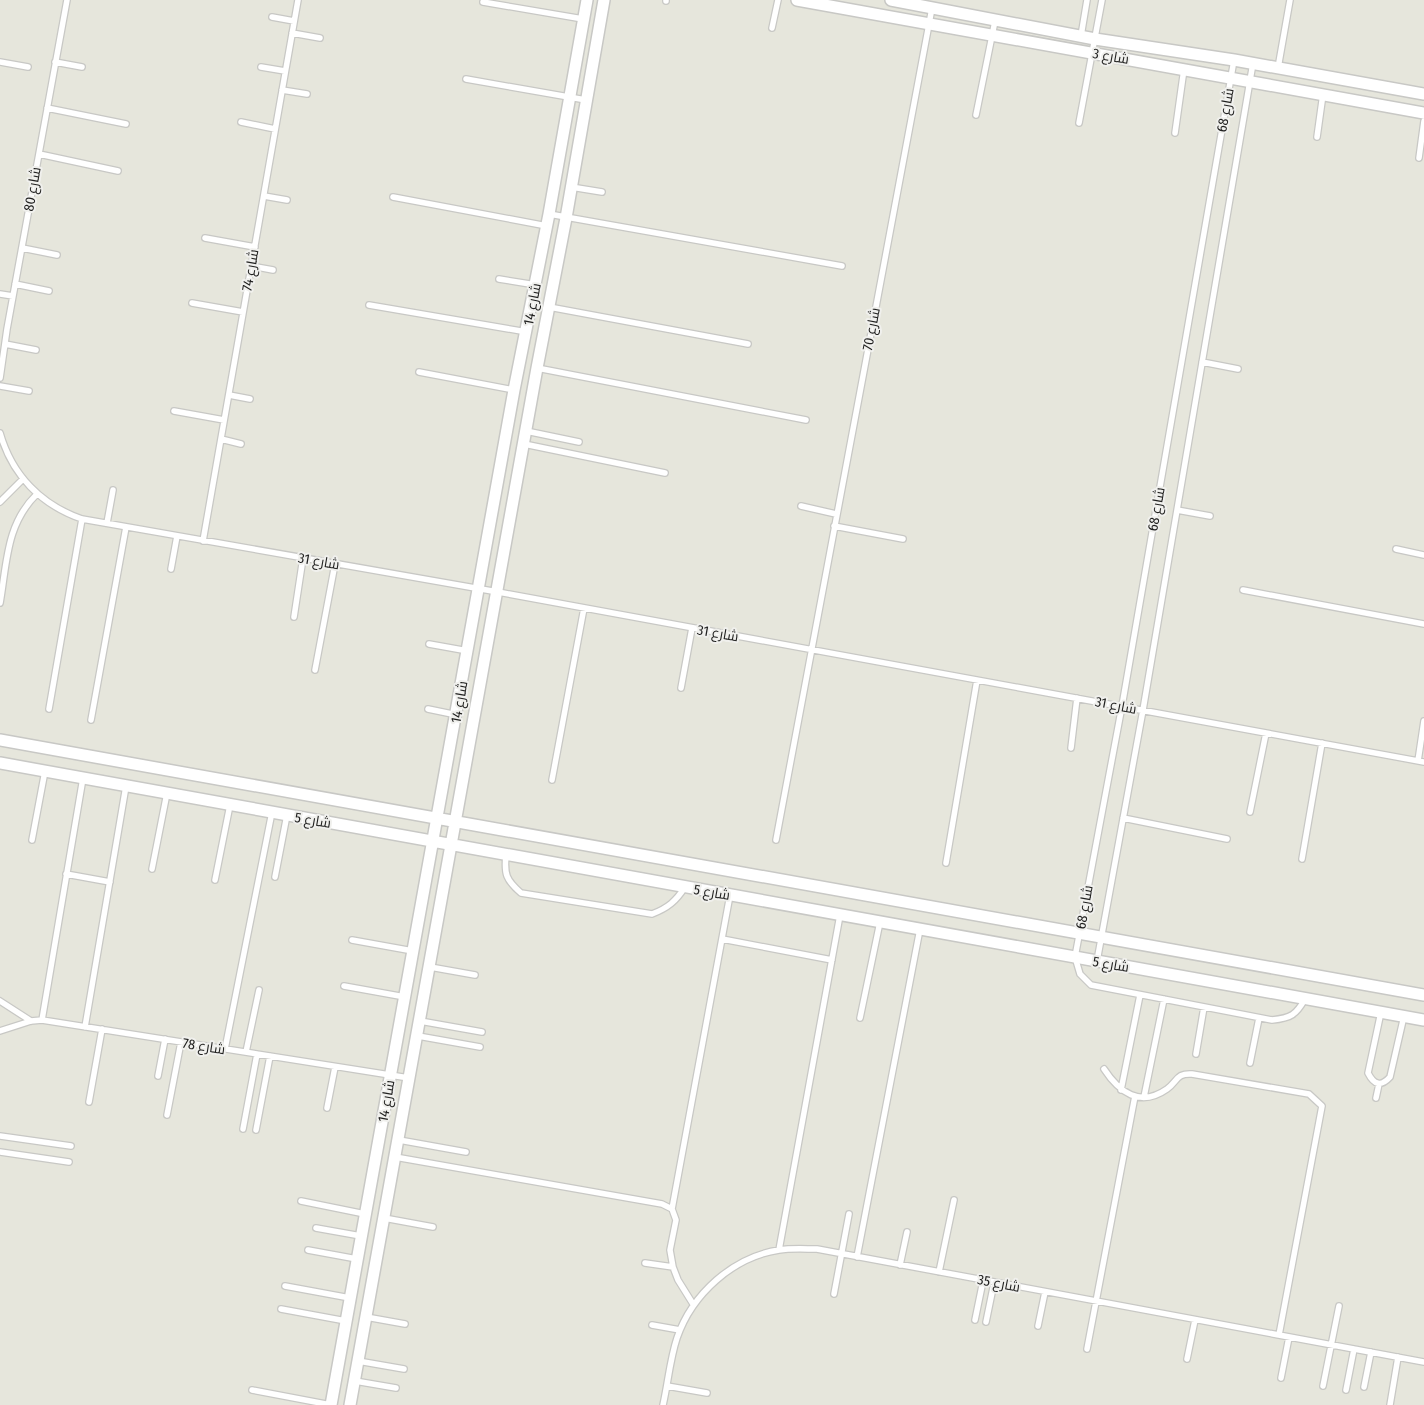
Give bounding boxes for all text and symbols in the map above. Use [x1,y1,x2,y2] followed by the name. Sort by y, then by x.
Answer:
[1091,45,1130,68] street label: شارع 3
[1213,87,1238,133] street label: شارع 68
[20,166,45,213] street label: شارع 80
[238,248,263,292] street label: شارع 74
[520,282,545,327] street label: شارع 14
[859,306,884,352] street label: شارع 70
[1144,486,1169,532] street label: شارع 68
[297,549,341,573] street label: شارع 31
[696,621,740,645] street label: شارع 31
[447,680,472,725] street label: شارع 14
[1094,693,1138,718] street label: شارع 31
[293,809,333,832] street label: شارع 5
[692,881,732,904] street label: شارع 5
[1072,884,1097,930] street label: شارع 68
[1091,953,1131,976] street label: شارع 5
[181,1035,226,1058] street label: شارع 78
[374,1079,399,1124] street label: شارع 14
[976,1271,1022,1296] street label: شارع 35

